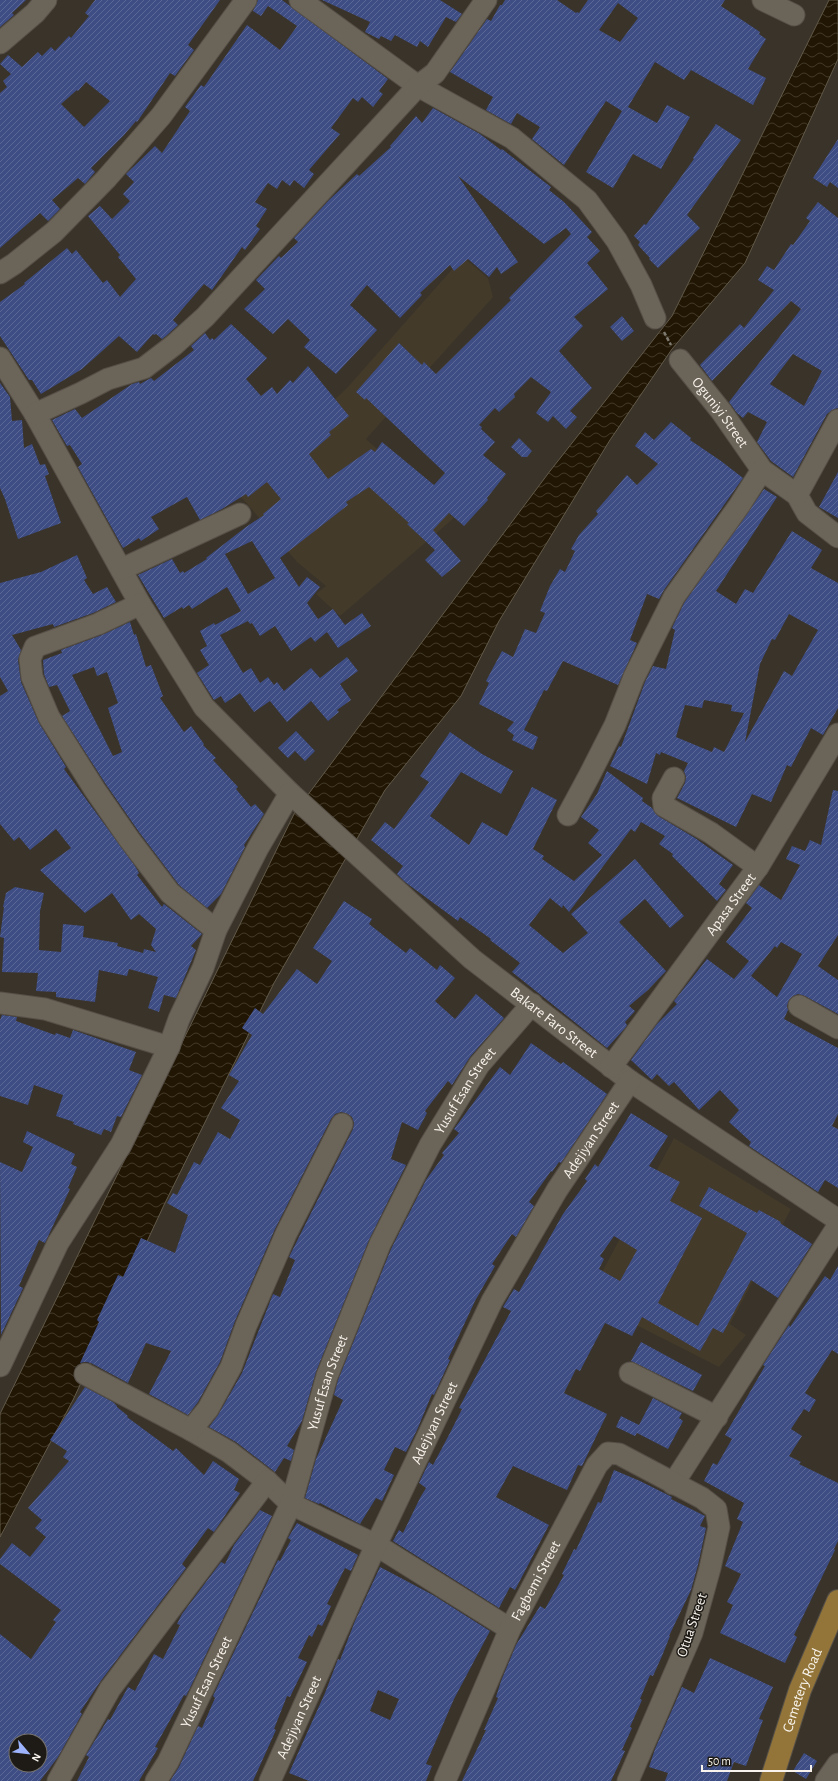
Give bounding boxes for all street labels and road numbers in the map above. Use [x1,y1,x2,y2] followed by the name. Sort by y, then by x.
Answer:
[689,374,751,450] street label: Oguniyi Street
[703,870,759,938] street label: Apasa Street
[508,984,601,1061] street label: Bakare Faro Street
[431,1044,498,1136] street label: Yusuf Esan Street
[560,1098,622,1181] street label: Adejiyan Street
[305,1332,350,1432] street label: Yusuf Esan Street
[408,1379,460,1466] street label: Adejiyan Street
[508,1538,563,1623] street label: Fagbemi Street
[674,1591,710,1659] street label: Otua Street
[178,1634,234,1730] street label: Yusuf Esan Street
[780,1646,825,1734] street label: Cemetery Road
[274,1673,324,1761] street label: Adejiyan Street

